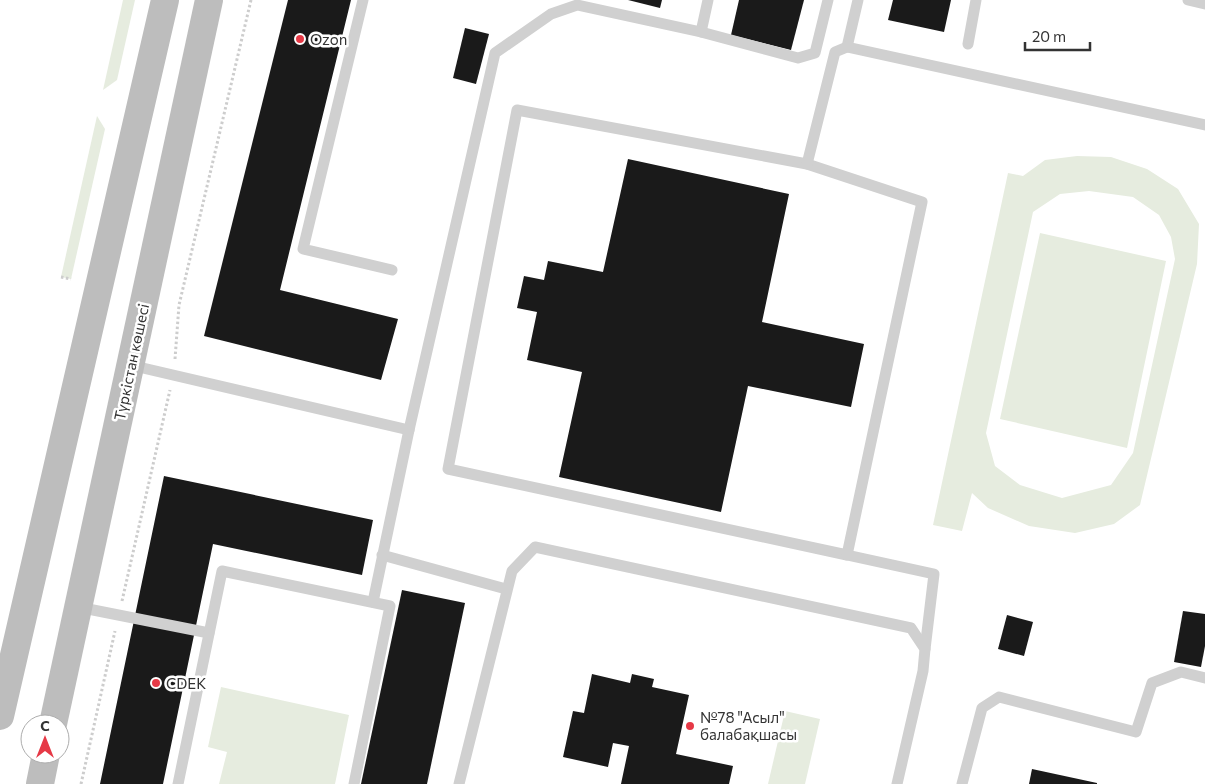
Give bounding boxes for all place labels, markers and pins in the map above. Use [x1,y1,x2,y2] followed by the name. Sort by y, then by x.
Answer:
[310,30,347,48] place label: Ozon
[294,33,306,45] marker: Ozon
[166,674,206,692] place label: CDEK
[150,677,162,689] marker: CDEK
[700,708,797,743] place label: №78 "Асыл" балабақшасы
[684,720,696,732] marker: №78 "Асыл" балабақшасы

